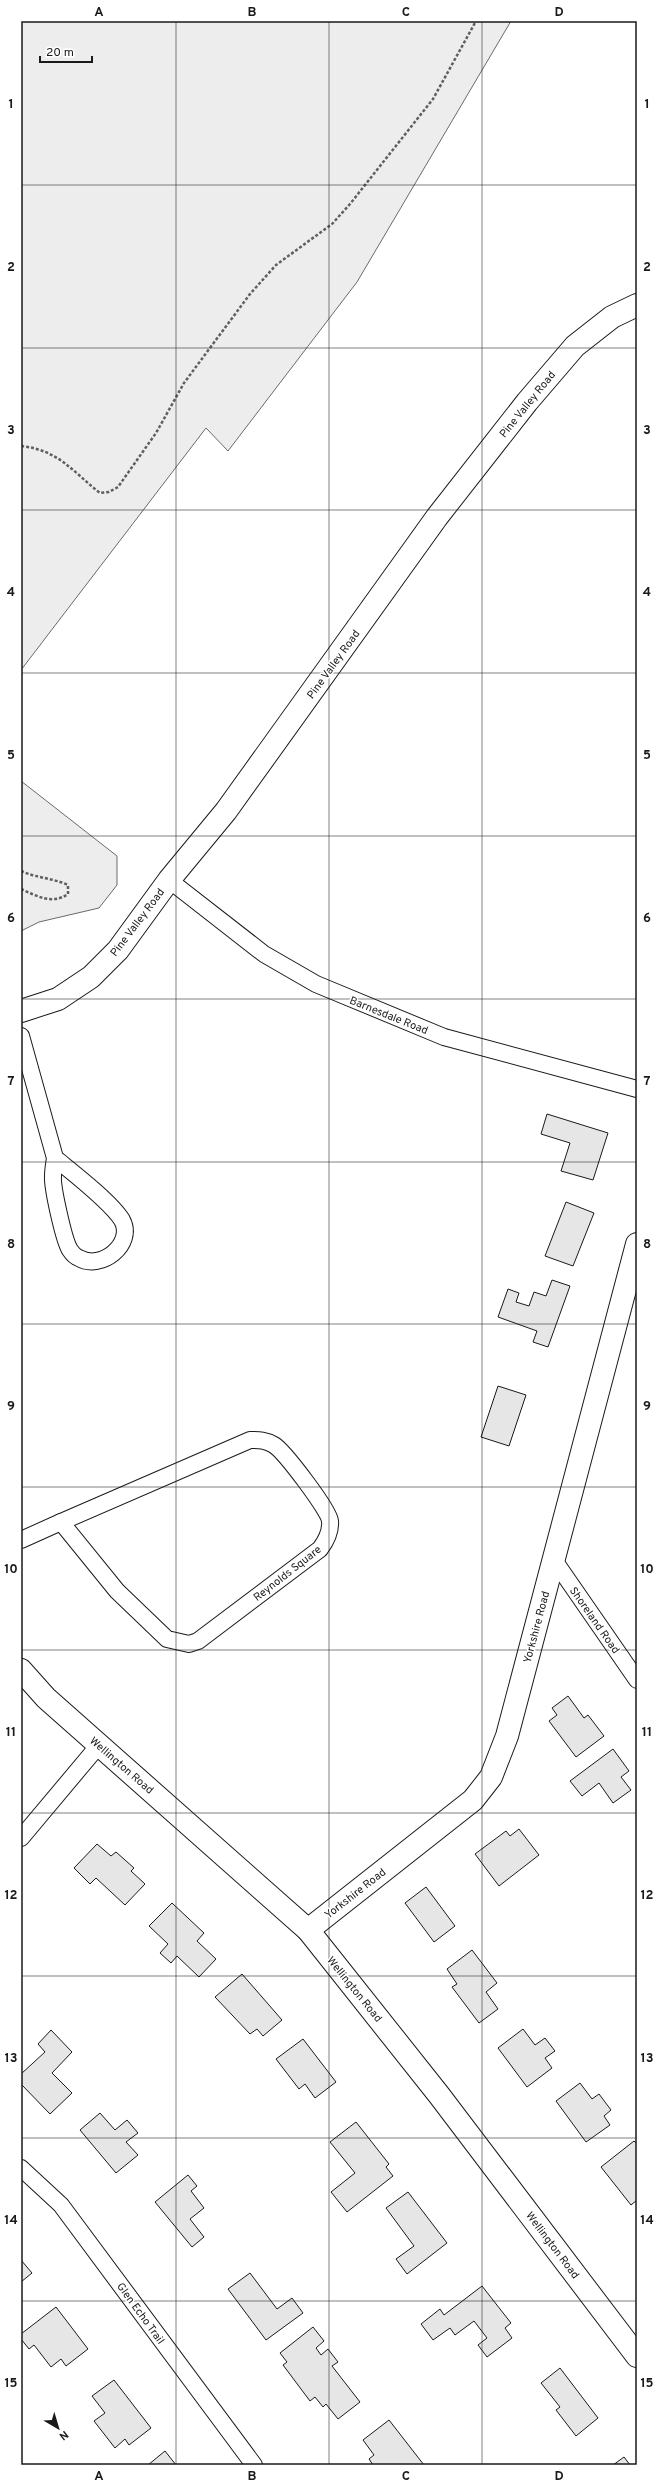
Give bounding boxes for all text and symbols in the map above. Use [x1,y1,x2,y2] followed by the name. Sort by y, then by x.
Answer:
[94,5,104,21] text: A
[248,5,257,21] text: B
[402,5,410,21] text: C
[554,5,564,21] text: D
[40,38,92,64] scale bar
[46,45,74,61] text: 20 m
[8,97,14,113] text: 1
[644,97,650,113] text: 1
[7,260,15,276] text: 2
[643,260,651,276] text: 2
[497,368,559,441] street label: Pine Valley Road
[7,423,15,439] text: 3
[643,423,651,439] text: 3
[7,585,15,601] text: 4
[643,585,651,601] text: 4
[304,627,363,702] street label: Pine Valley Road
[7,748,15,764] text: 5
[643,748,651,764] text: 5
[108,886,168,959] street label: Pine Valley Road
[7,911,15,927] text: 6
[643,911,651,927] text: 6
[347,994,430,1038] street label: Barnesdale Road
[8,1074,15,1090] text: 7
[644,1074,651,1090] text: 7
[7,1237,15,1253] text: 8
[643,1237,651,1253] text: 8
[7,1399,15,1415] text: 9
[643,1399,651,1415] text: 9
[251,1543,325,1605] street label: Reynolds Square
[4,1562,18,1578] text: 10
[640,1562,654,1578] text: 10
[566,1584,622,1657] street label: Shoreland Road
[521,1590,553,1665] street label: Yorkshire Road
[6,1725,16,1741] text: 11
[642,1725,652,1741] text: 11
[86,1734,156,1797] street label: Wellington Road
[322,1865,389,1922] street label: Yorkshire Road
[4,1888,18,1904] text: 12
[640,1888,654,1904] text: 12
[323,1954,385,2025] street label: Wellington Road
[5,2051,18,2067] text: 13
[641,2051,654,2067] text: 13
[522,2209,582,2282] street label: Wellington Road
[4,2213,18,2229] text: 14
[640,2213,654,2229] text: 14
[113,2280,167,2347] street label: Glen Echo Trail
[4,2376,18,2392] text: 15
[640,2376,654,2392] text: 15
[38,2408,78,2448] north arrow
[56,2427,71,2443] text: N
[94,2469,104,2485] text: A
[248,2469,257,2485] text: B
[402,2469,410,2485] text: C
[554,2469,564,2485] text: D

